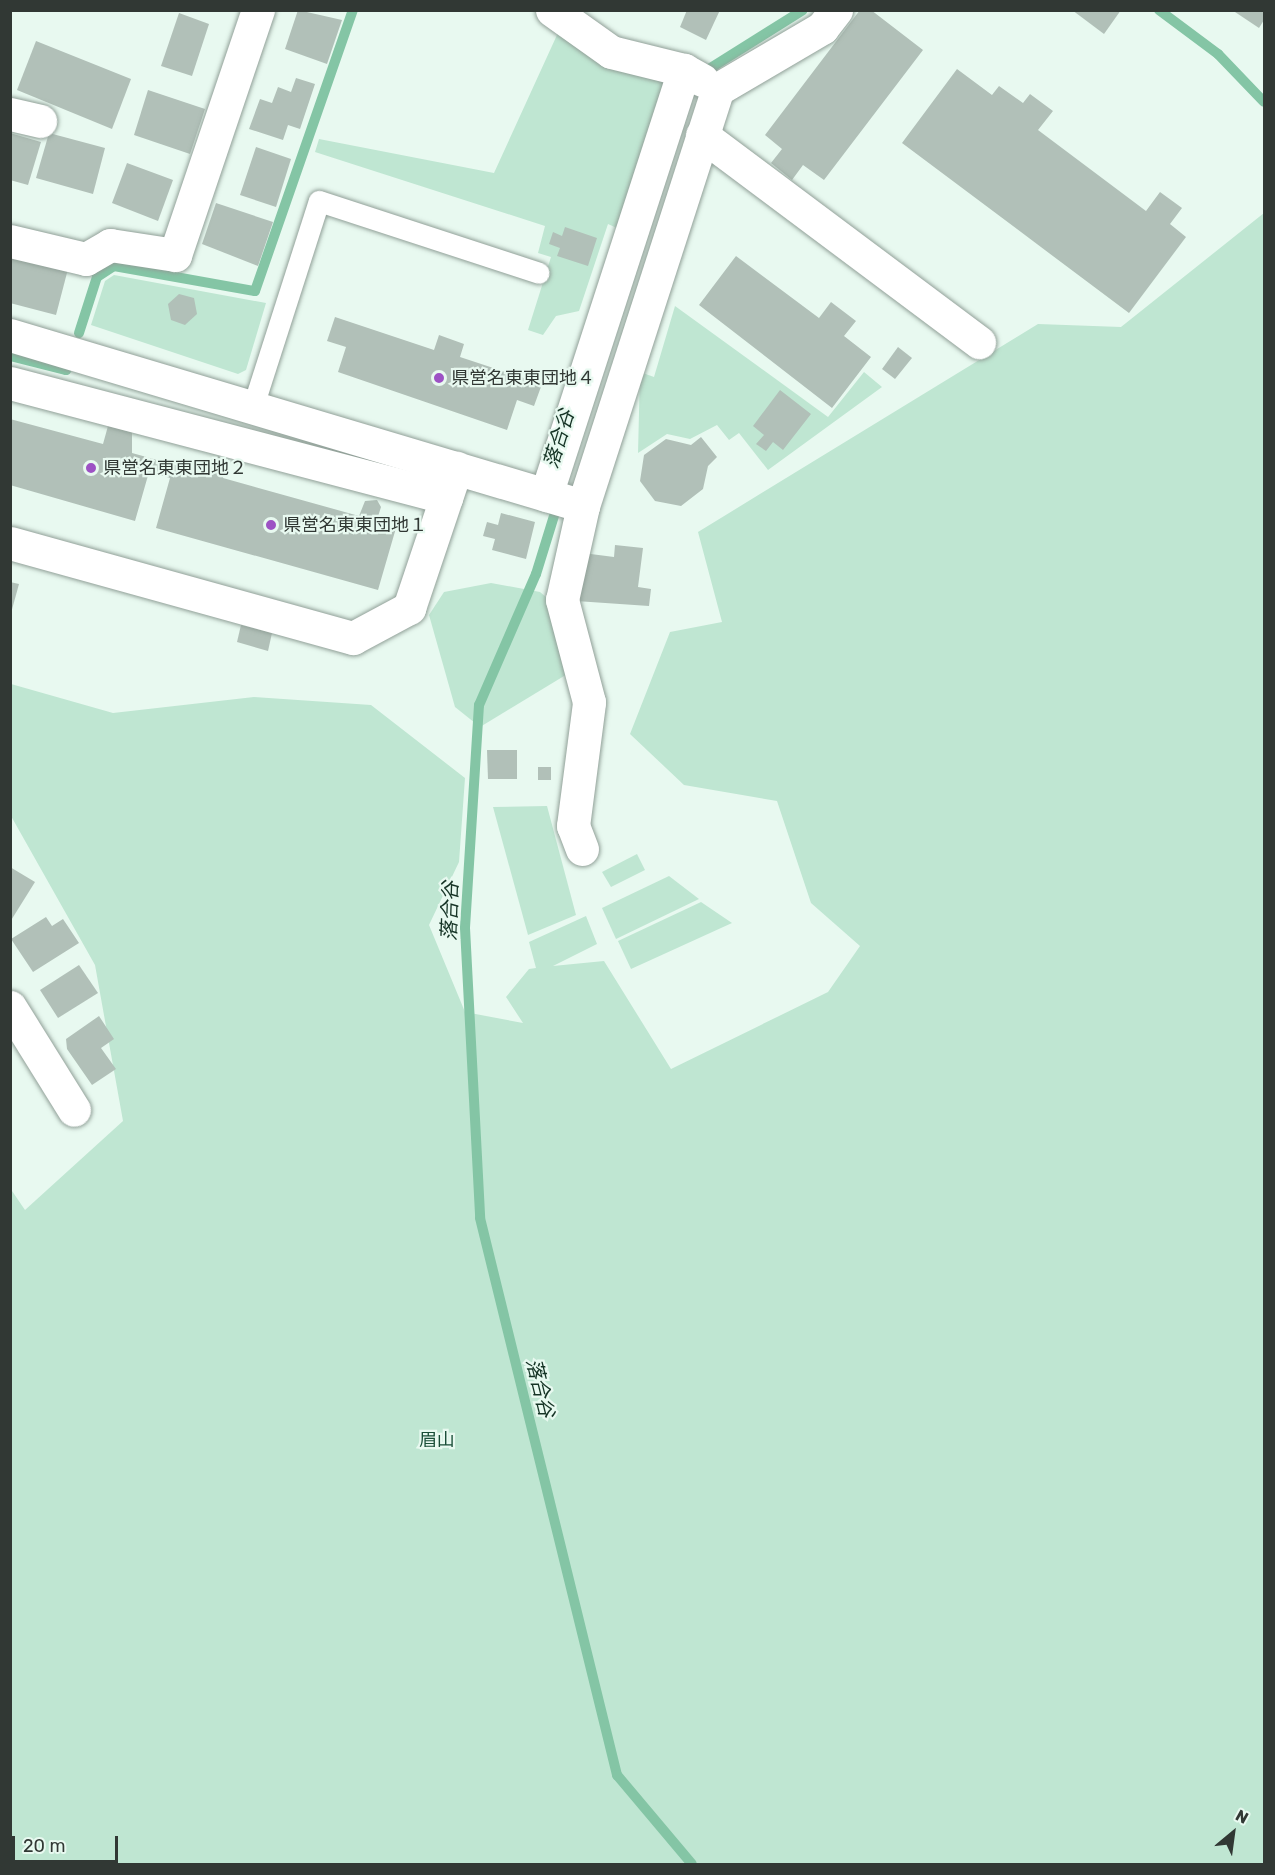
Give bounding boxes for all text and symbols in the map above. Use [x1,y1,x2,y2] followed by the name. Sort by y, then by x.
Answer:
[451,367,595,389] place label: 県営名東東団地４
[432,371,446,385] marker: 県営名東東団地４
[539,407,579,471] water label: 落合谷
[103,457,247,479] place label: 県営名東東団地２
[84,461,98,475] marker: 県営名東東団地２
[283,514,427,536] place label: 県営名東東団地１
[264,518,278,532] marker: 県営名東東団地１
[437,881,463,941] water label: 落合谷
[521,1356,559,1420] water label: 落合谷
[419,1429,455,1451] park label: 眉山
[1203,1803,1263,1863] north arrow
[1232,1806,1252,1828] text: N
[15,1824,122,1862] scale bar
[23,1835,65,1857] text: 20 m

